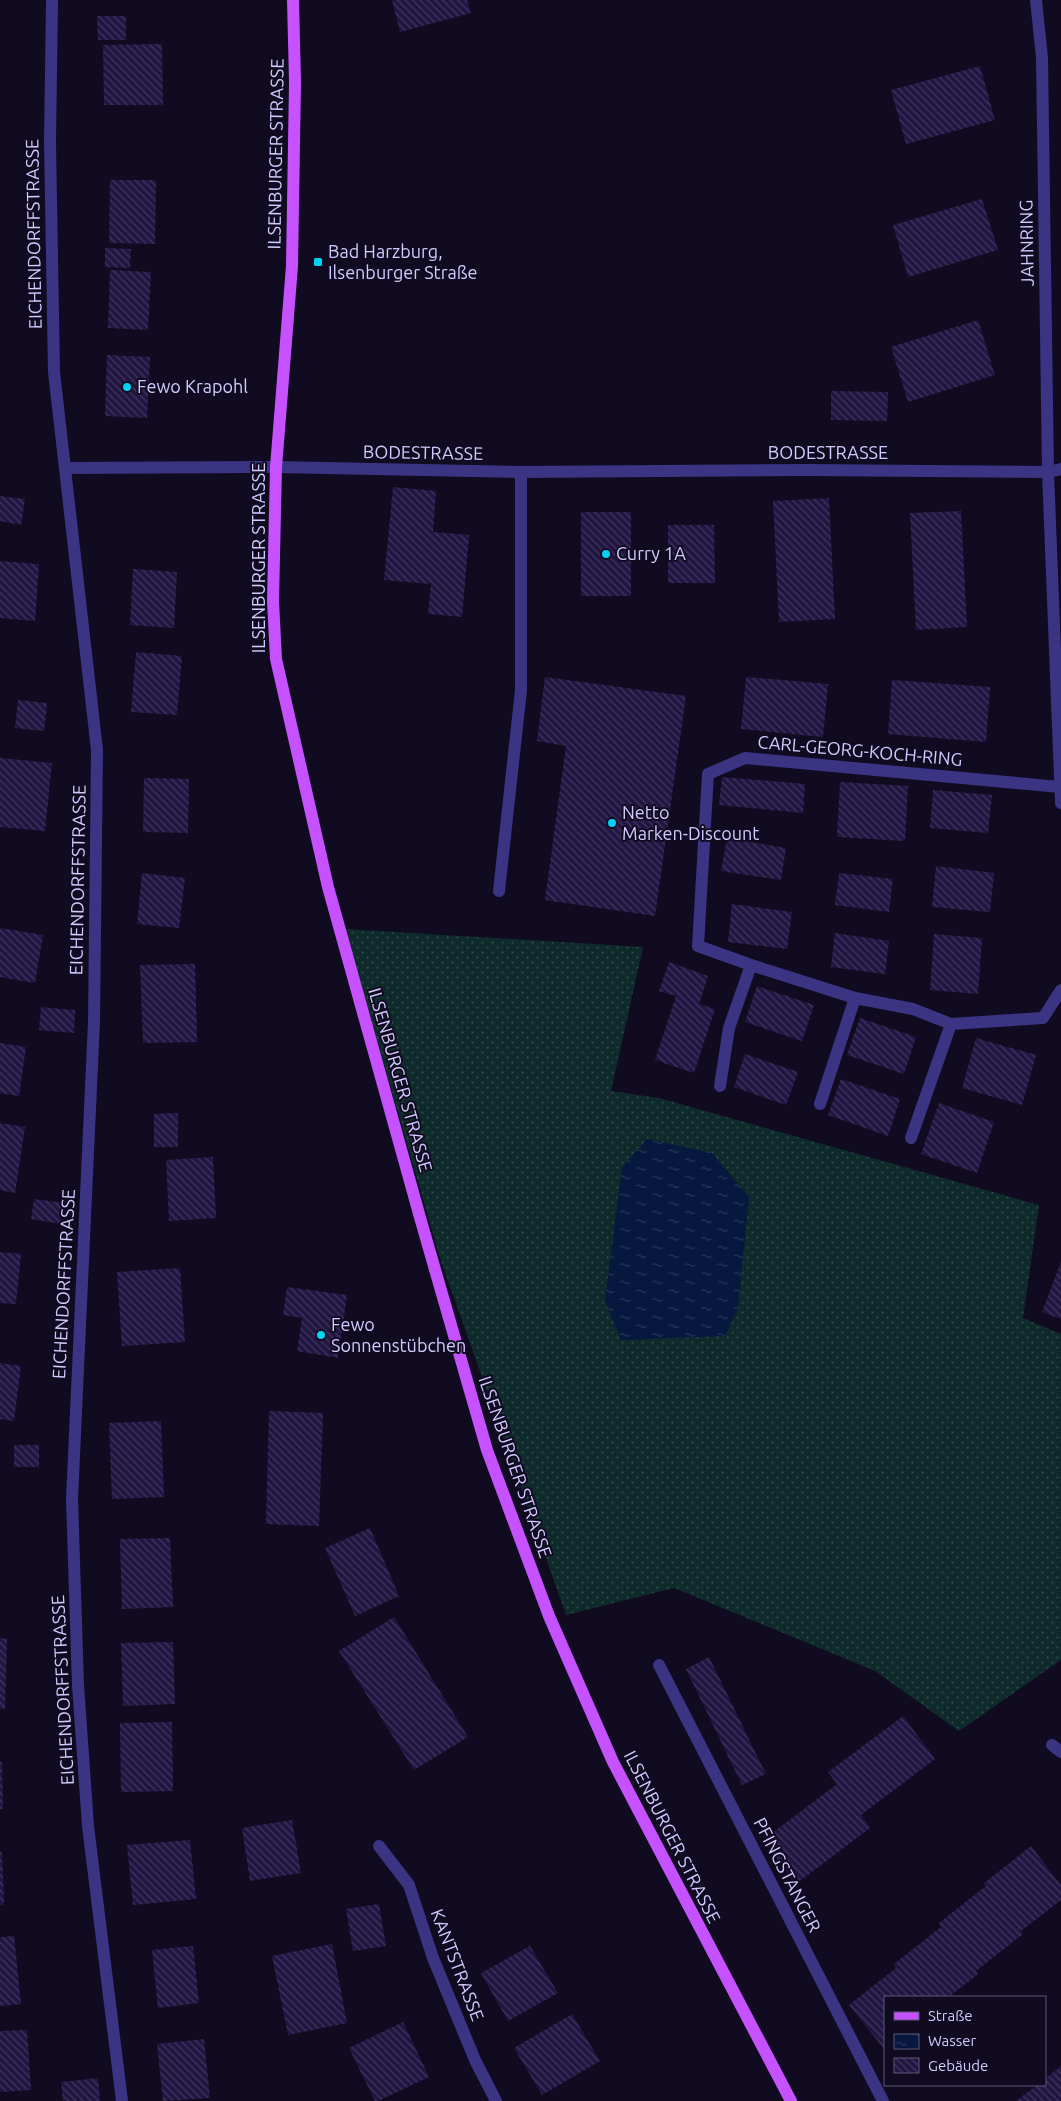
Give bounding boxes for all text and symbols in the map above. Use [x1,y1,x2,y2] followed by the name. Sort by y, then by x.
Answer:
[263,58,287,249] street label: ILSENBURGER STRASSE
[21,139,45,329] street label: EICHENDORFFSTRASSE
[1015,200,1037,286] street label: JAHNRING
[328,241,478,282] place label: Bad Harzburg, Ilsenburger Straße
[312,256,324,268] marker: Bad Harzburg, Ilsenburger Straße
[137,376,248,396] place label: Fewo Krapohl
[121,381,133,393] marker: Fewo Krapohl
[363,441,483,463] street label: BODESTRASSE
[768,442,888,462] street label: BODESTRASSE
[248,463,268,653] street label: ILSENBURGER STRASSE
[616,543,686,563] place label: Curry 1A
[600,548,612,560] marker: Curry 1A
[757,731,963,769] street label: CARL-GEORG-KOCH-RING
[65,785,89,975] street label: EICHENDORFFSTRASSE
[622,802,759,843] place label: Netto Marken-Discount
[606,817,618,829] marker: Netto Marken-Discount
[365,985,437,1174] street label: ILSENBURGER STRASSE
[48,1188,78,1379] street label: EICHENDORFFSTRASSE
[331,1314,466,1355] place label: Fewo Sonnenstübchen
[315,1329,327,1341] marker: Fewo Sonnenstübchen
[475,1373,556,1560] street label: ILSENBURGER STRASSE
[47,1595,77,1786] street label: EICHENDORFFSTRASSE
[621,1747,725,1926] street label: ILSENBURGER STRASSE
[750,1814,825,1935] street label: PFINGSTANGER
[427,1906,488,2023] street label: KANTSTRASSE
[884,1996,1046,2086] legend
[928,2007,972,2024] text: Straße
[928,2032,977,2049] text: Wasser
[928,2057,988,2074] text: Gebäude

